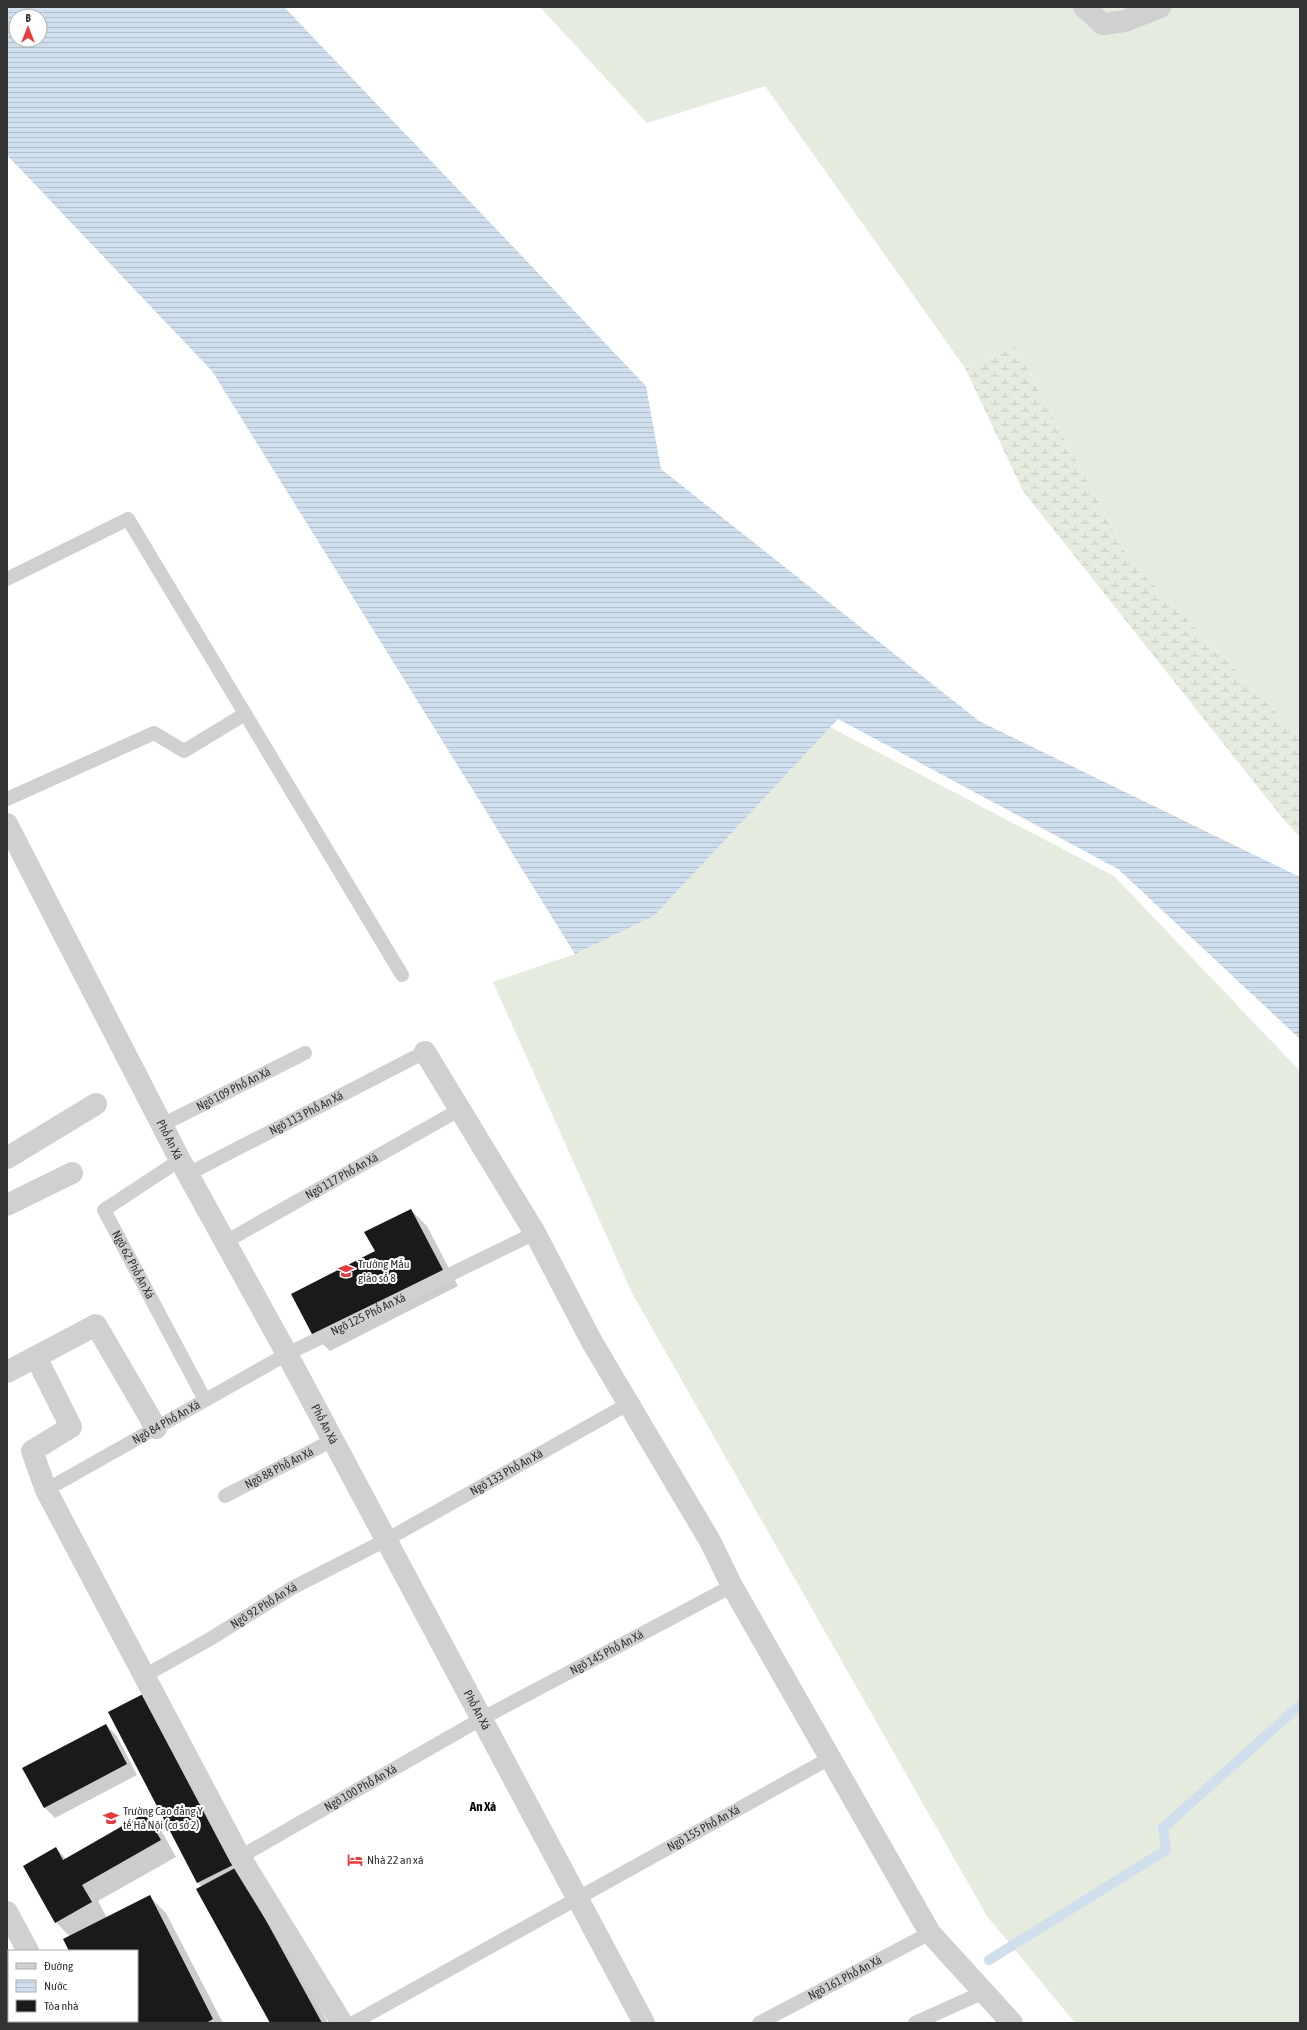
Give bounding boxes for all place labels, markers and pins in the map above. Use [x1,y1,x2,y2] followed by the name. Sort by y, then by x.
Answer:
[358,1257,410,1285] place label: Trường Mẫu giáo số 8
[337,1262,355,1280] school or university icon: Trường Mẫu giáo số 8
[123,1804,203,1832] place label: Trường Cao đẳng Y tế Hà Nội (cơ sở 2)
[102,1809,120,1827] school or university icon: Trường Cao đẳng Y tế Hà Nội (cơ sở 2)
[346,1851,364,1869] hotel icon: Nhà 22 an xá
[367,1853,424,1867] place label: Nhà 22 an xá

